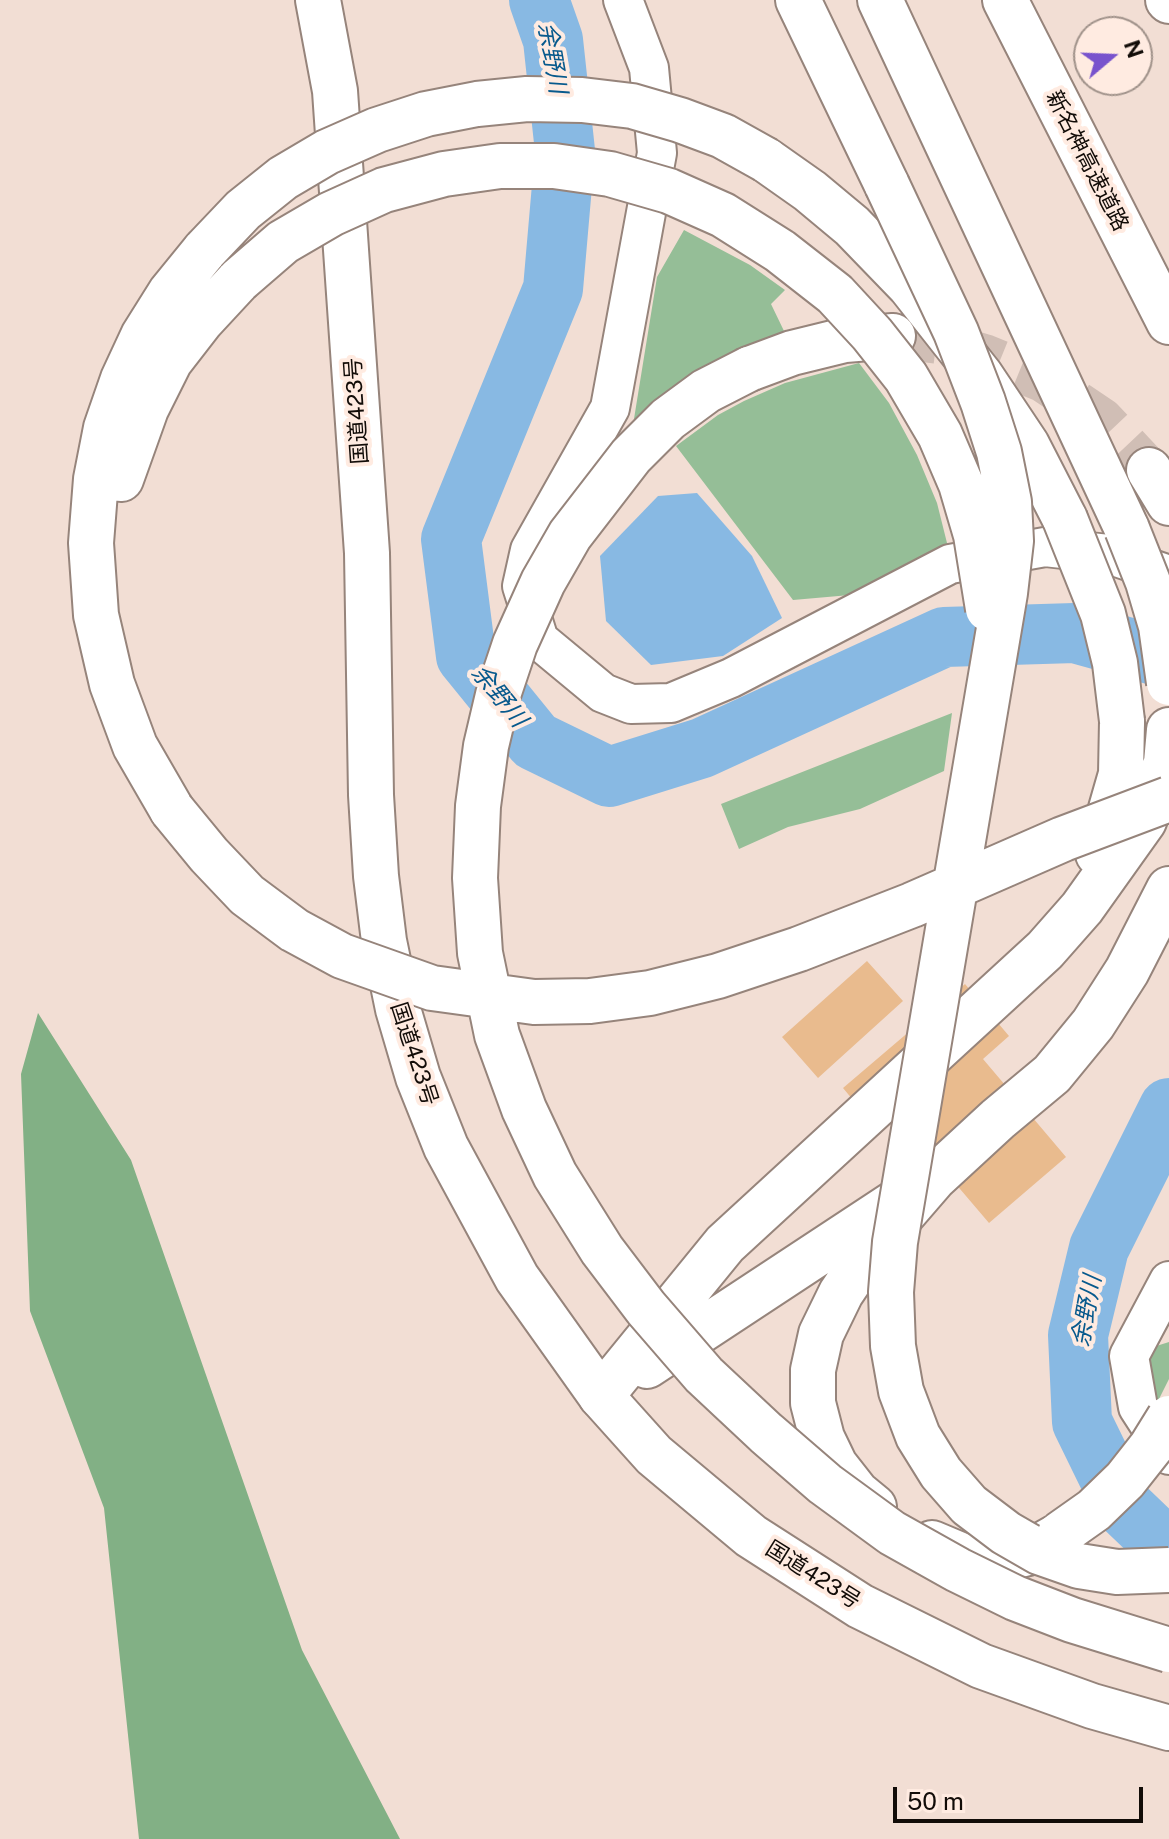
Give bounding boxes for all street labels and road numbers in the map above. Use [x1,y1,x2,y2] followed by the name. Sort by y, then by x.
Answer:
[1040,86,1134,236] street label: 新名神高速道路
[340,357,374,465] street label: 国道423号
[385,999,443,1109] street label: 国道423号
[761,1536,865,1614] street label: 国道423号

